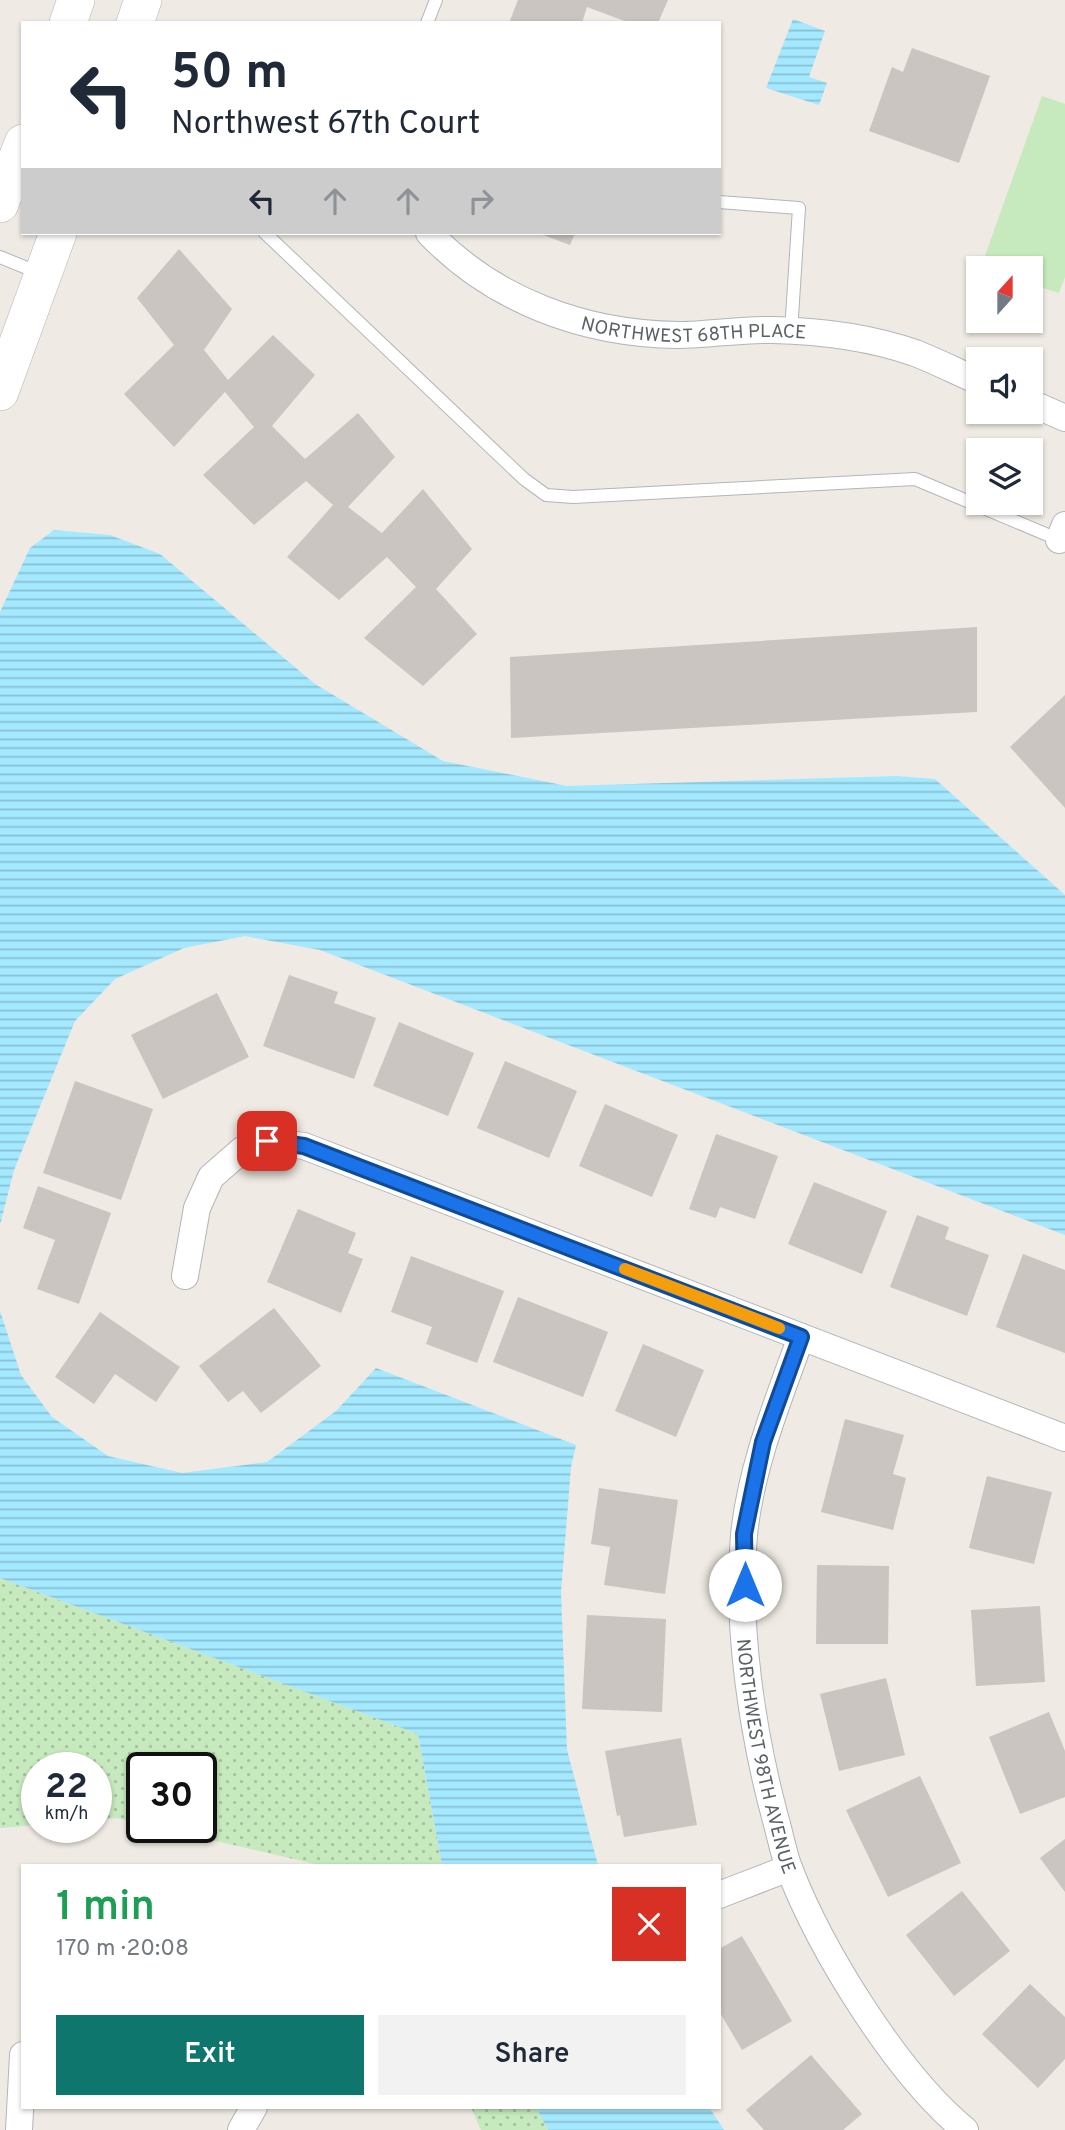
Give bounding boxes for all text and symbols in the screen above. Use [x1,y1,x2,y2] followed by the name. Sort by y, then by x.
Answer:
[171,44,288,106] text: 50 m
[56,49,147,140] icon: left
[171,105,480,145] text: Northwest 67th Court
[243,182,281,220] icon: left
[316,182,354,220] icon: ahead
[389,182,427,220] icon: ahead
[462,182,500,220] icon: right
[966,256,1043,332] north arrow
[966,256,1043,515] map controls
[578,312,807,349] street label: NORTHWEST 68TH PLACE
[966,347,1043,424] button: sound
[966,438,1043,515] button: layers
[237,1111,297,1171] pin
[248,1122,286,1160] icon: arrive
[708,1548,782,1622] position arrow
[730,1638,800,1878] street label: NORTHWEST 98TH AVENUE
[126,1752,217,1843] speed limit sign: 30
[45,1766,88,1810] text: 22
[45,1803,88,1826] text: km/h
[56,1882,155,1935] text: 1 min
[612,1887,686,1961] button: close
[56,1935,189,1964] text: 170 m · 20:08
[56,2015,364,2095] button: Exit
[378,2015,686,2095] button: Share

